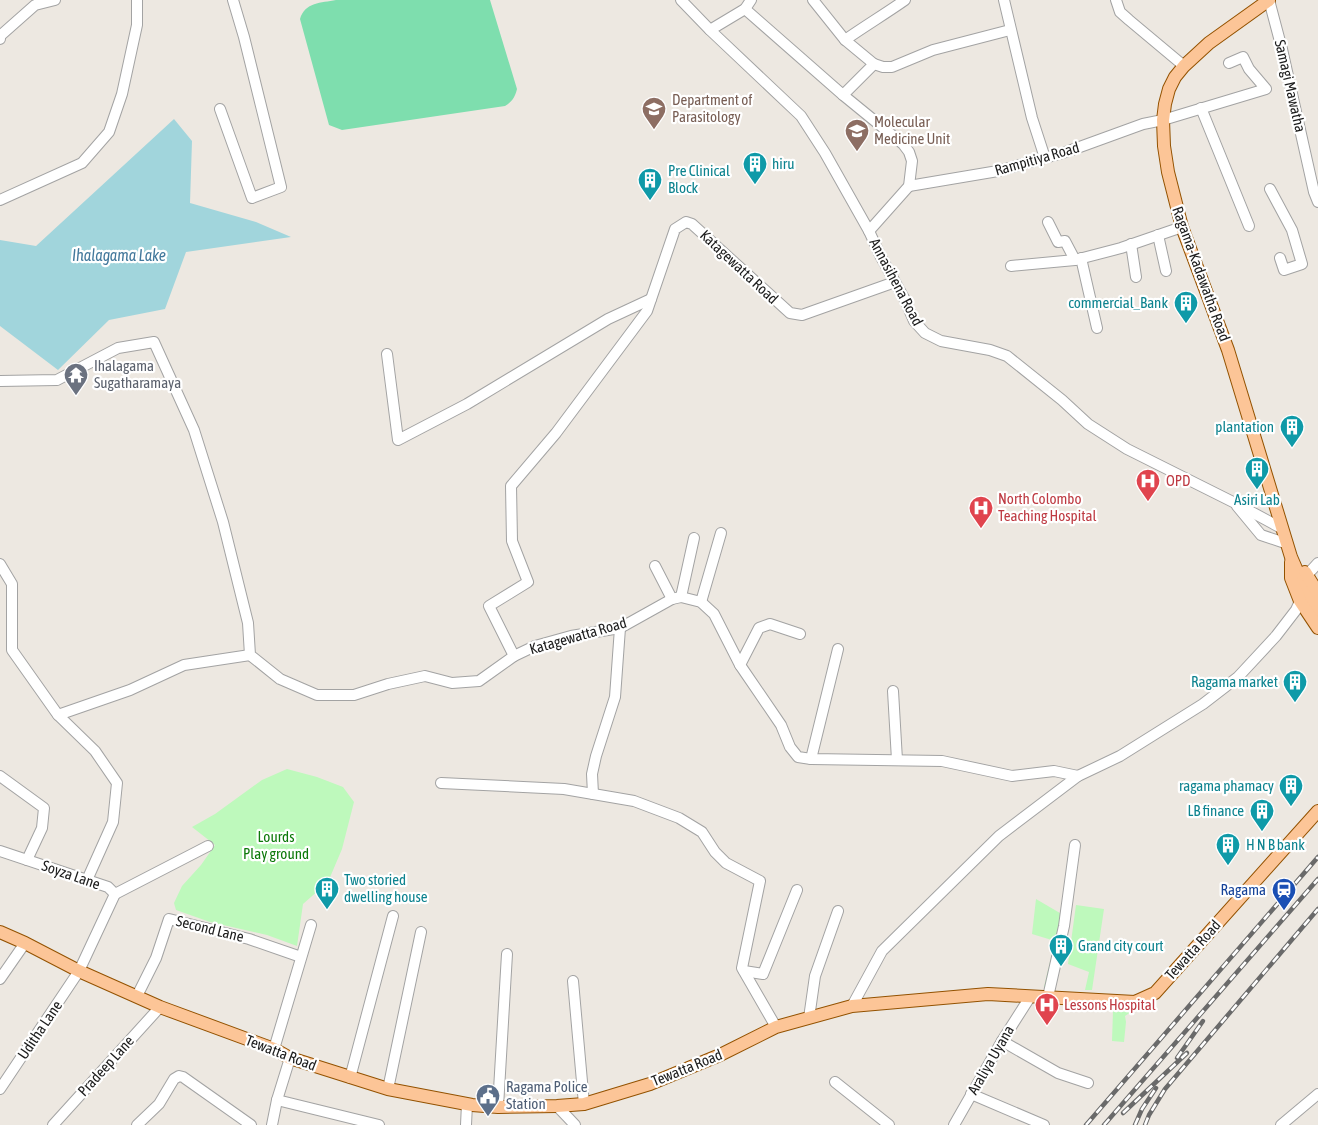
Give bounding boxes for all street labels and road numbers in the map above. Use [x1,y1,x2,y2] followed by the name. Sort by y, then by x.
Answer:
[1272,38,1309,134] street label: Samagi Mawatha
[993,138,1081,179] street label: Rampitiya Road
[1169,204,1234,344] street label: Ragama-Kadawatha Road
[697,226,782,307] street label: Katagewatta Road
[866,235,927,328] street label: Annasihena Road
[527,614,628,658] street label: Katagewatta Road
[40,857,103,893] street label: Soyza Lane
[175,912,246,945] street label: Second Lane
[1161,916,1224,983] street label: Tewatta Road
[14,997,65,1062] street label: Uditha Lane
[964,1022,1017,1097] street label: Araliya Uyana
[243,1031,319,1074] street label: Tewatta Road
[74,1032,137,1099] street label: Pradeep Lane
[649,1046,725,1089] street label: Tewatta Road

